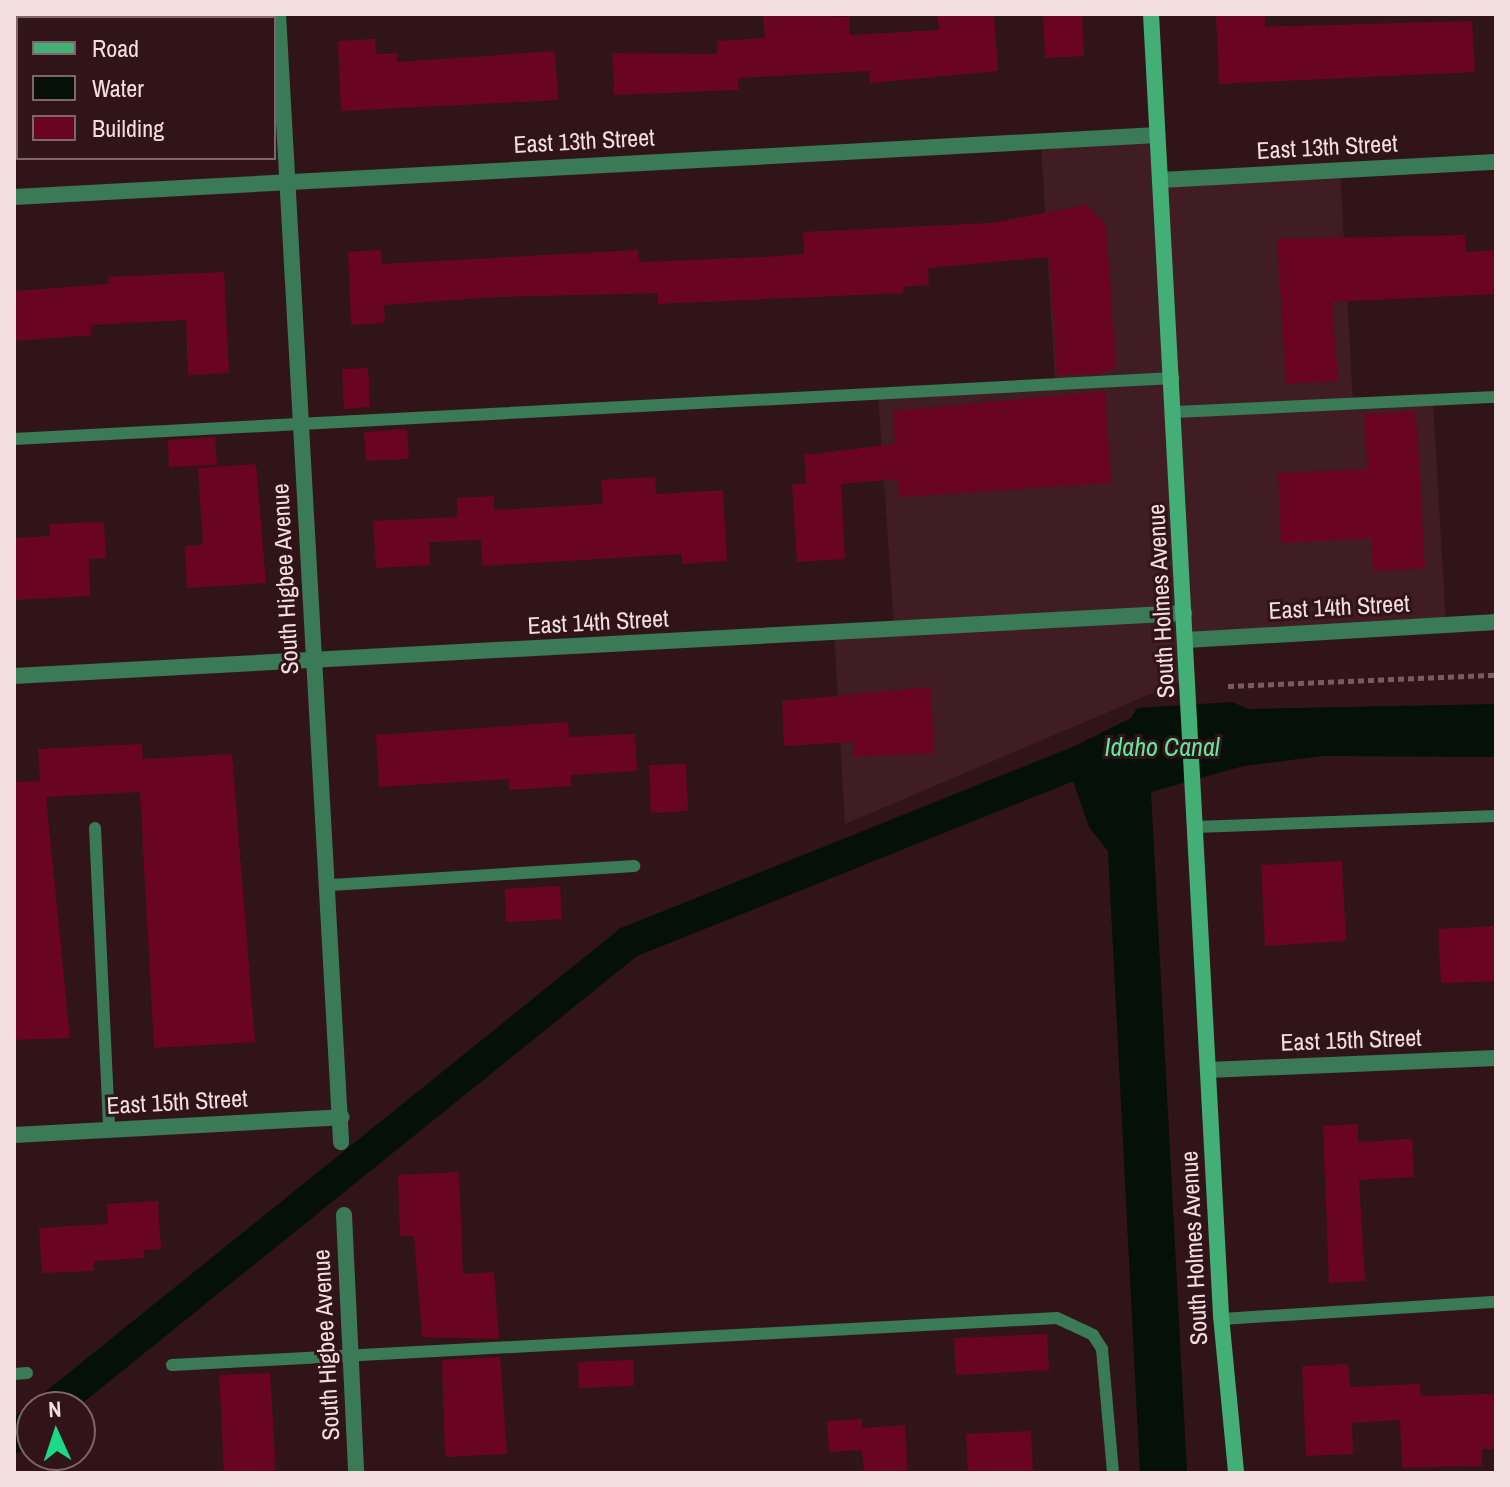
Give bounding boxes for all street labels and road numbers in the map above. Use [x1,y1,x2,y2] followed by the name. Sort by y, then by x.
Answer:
[513,123,655,159] street label: East 13th Street
[1256,129,1398,165] street label: East 13th Street
[266,482,304,676] street label: South Higbee Avenue
[1142,503,1180,699] street label: South Holmes Avenue
[1268,589,1410,625] street label: East 14th Street
[527,604,669,640] street label: East 14th Street
[1280,1023,1422,1057] street label: East 15th Street
[106,1084,248,1120] street label: East 15th Street
[1175,1150,1213,1346] street label: South Holmes Avenue
[307,1248,345,1442] street label: South Higbee Avenue

